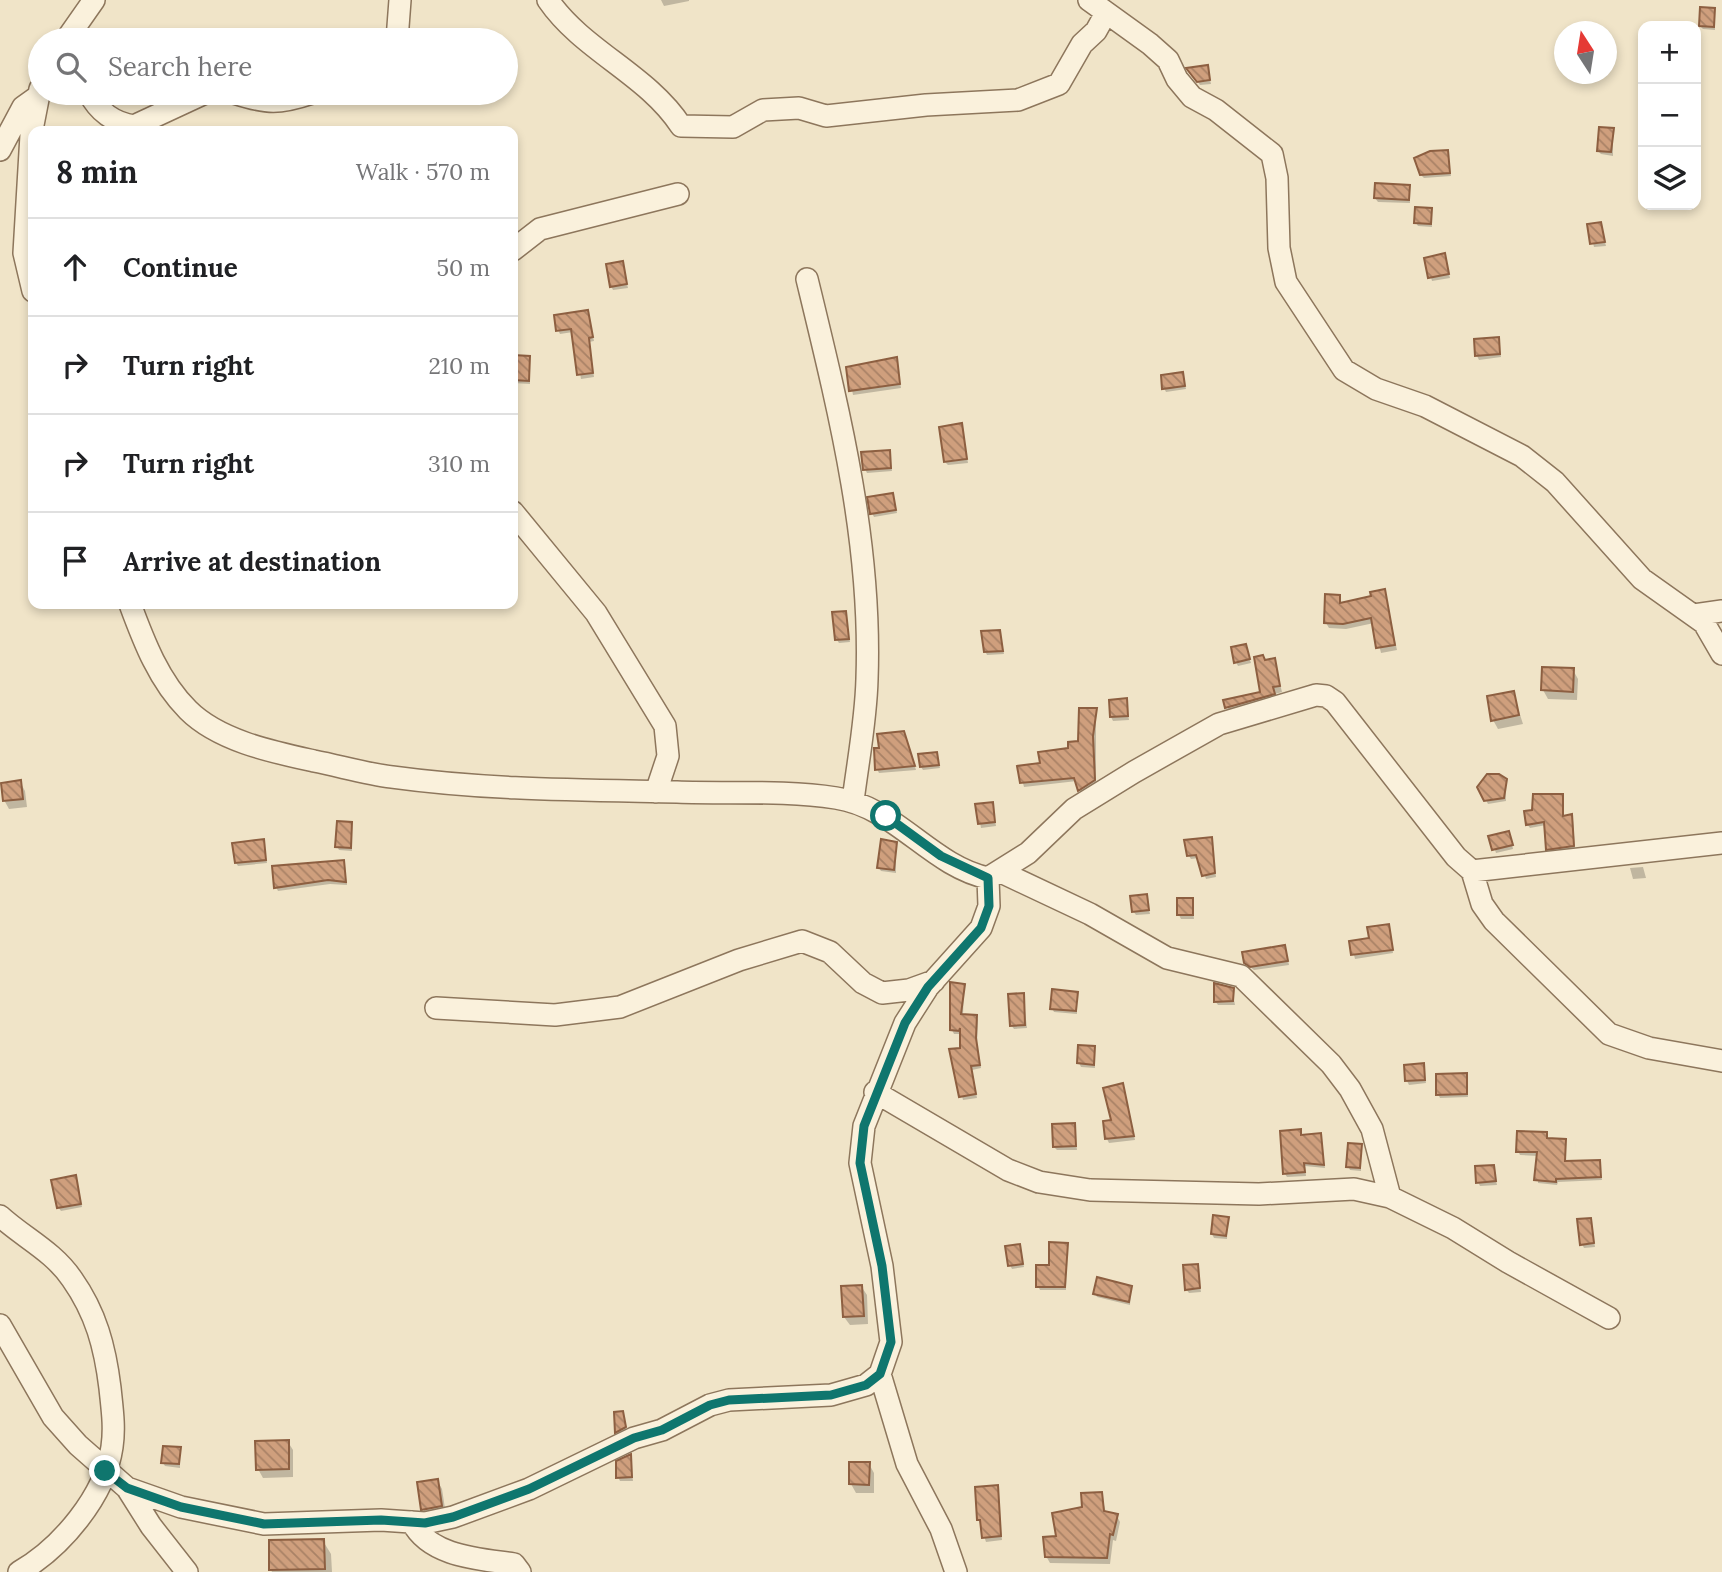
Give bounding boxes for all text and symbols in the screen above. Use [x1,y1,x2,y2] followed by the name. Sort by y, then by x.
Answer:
[1554,21,1617,84] north arrow
[1638,21,1701,210] map controls
[1638,21,1701,84] button: +
[28,28,518,105] search box
[52,48,90,86] icon: search
[108,50,252,83] text: Search here
[1638,84,1701,147] button: −
[1638,147,1701,210] button: layers
[56,153,138,191] text: 8 min
[356,157,490,186] text: Walk · 570 m
[56,248,94,286] icon: ahead
[123,251,238,284] text: Continue
[437,253,490,282] text: 50 m
[56,346,94,384] icon: right
[123,349,254,382] text: Turn right
[428,351,490,380] text: 210 m
[56,444,94,482] icon: right
[123,447,254,480] text: Turn right
[428,449,490,478] text: 310 m
[56,542,94,580] icon: arrive
[123,545,381,578] text: Arrive at destination
[870,800,901,831] route start
[89,1455,120,1486] route end

